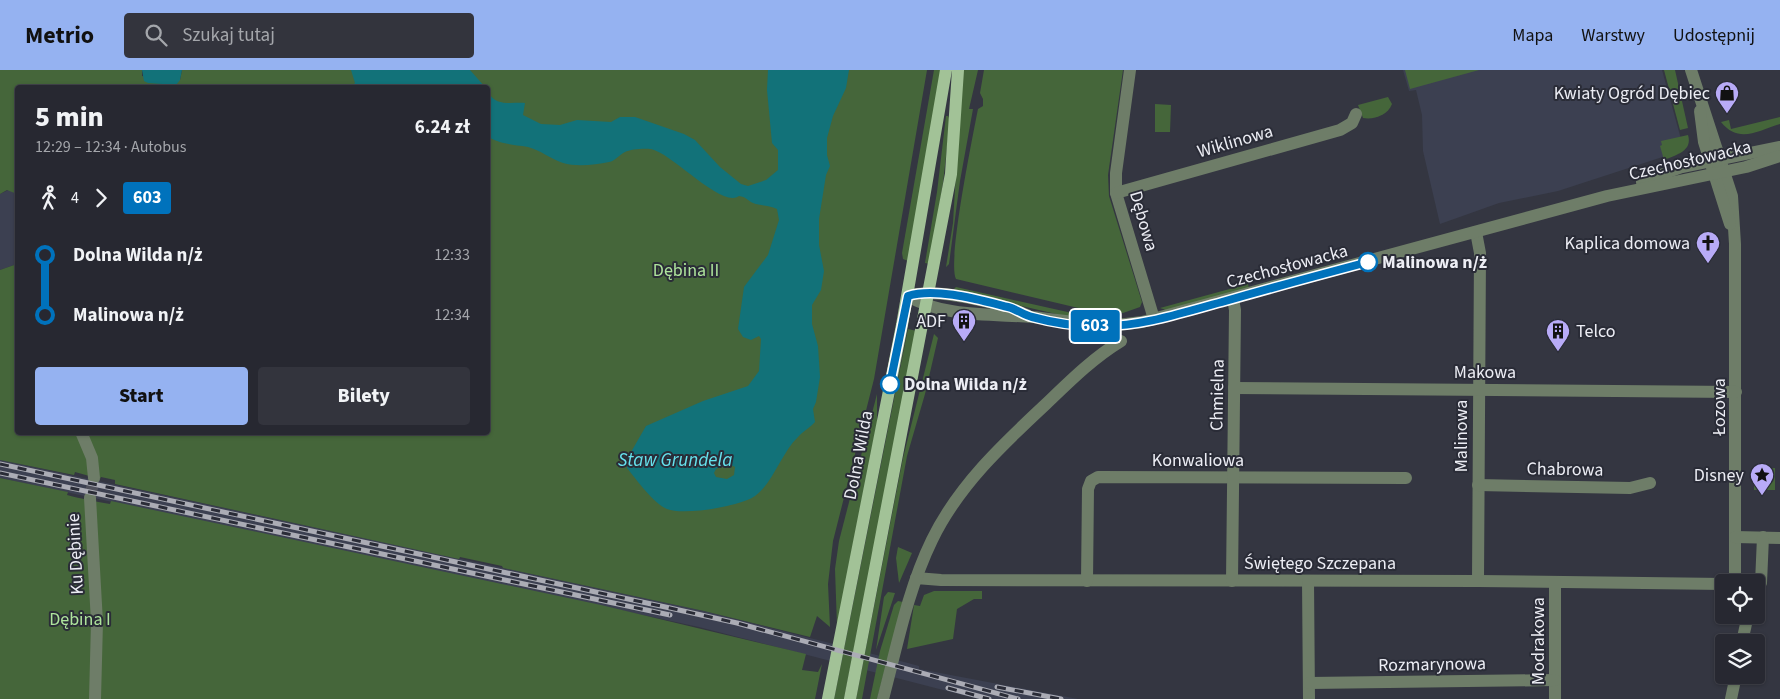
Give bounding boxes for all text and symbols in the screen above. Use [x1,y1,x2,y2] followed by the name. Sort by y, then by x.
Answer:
[124,13,474,58] search box
[25,18,94,53] text: Metrio
[142,21,170,49] icon: search
[182,22,275,49] text: Szukaj tutaj
[1512,23,1553,48] text: Mapa
[1581,23,1645,48] text: Warstwy
[1673,23,1755,48] text: Udostępnij
[1714,80,1740,114] shop icon: Kwiaty Ogród Dębiec
[1554,81,1710,106] place label: Kwiaty Ogród Dębiec
[35,97,104,137] text: 5 min
[415,114,470,141] text: 6.24 zł
[1194,119,1276,164] street label: Wiklinowa
[1626,134,1754,187] street label: Czechosłowacka
[35,136,186,158] text: 12:29 – 12:34 · Autobus
[35,184,63,212] icon: walk
[87,184,115,212] icon: forward
[133,185,161,210] text: 603
[71,187,79,209] text: 4
[1123,188,1164,254] street label: Dębowa
[1695,230,1721,264] church icon: Kaplica domowa
[1565,231,1690,256] place label: Kaplica domowa
[1224,238,1351,295] street label: Czechosłowacka
[73,242,203,269] text: Dolna Wilda n/ż
[434,244,470,266] text: 12:33
[1382,250,1487,275] place label: Malinowa n/ż
[1358,252,1378,272] marker: Malinowa n/ż
[653,258,719,283] park label: Dębina II
[73,302,184,329] text: Malinowa n/ż
[434,304,470,326] text: 12:34
[951,308,977,342] building icon: ADF
[916,309,946,334] place label: ADF
[1066,310,1124,342] line badge: 603
[1081,313,1109,338] text: 603
[1545,318,1571,352] building icon: Telco
[1576,319,1616,344] place label: Telco
[1204,359,1231,431] street label: Chmielna
[1454,360,1516,385] street label: Makowa
[35,367,248,425] button: Start
[258,367,470,425] button: Bilety
[904,372,1027,397] place label: Dolna Wilda n/ż
[880,374,900,394] marker: Dolna Wilda n/ż
[1707,378,1732,437] street label: Łozowa
[1449,400,1474,472] street label: Malinowa
[838,408,879,502] street label: Dolna Wilda
[618,447,732,474] water label: Staw Grundela
[1152,448,1244,473] street label: Konwaliowa
[1526,456,1604,483] street label: Chabrowa
[1749,462,1775,496] place icon: Disney
[1694,463,1745,488] place label: Disney
[61,513,90,595] street label: Ku Dębinie
[1244,551,1396,576] street label: Świętego Szczepana
[1715,574,1765,684] map controls
[1715,574,1765,624] button: locate
[1526,597,1551,685] street label: Modrakowa
[49,607,111,632] park label: Dębina I
[1715,634,1765,684] button: layers
[1378,651,1486,678] street label: Rozmarynowa

